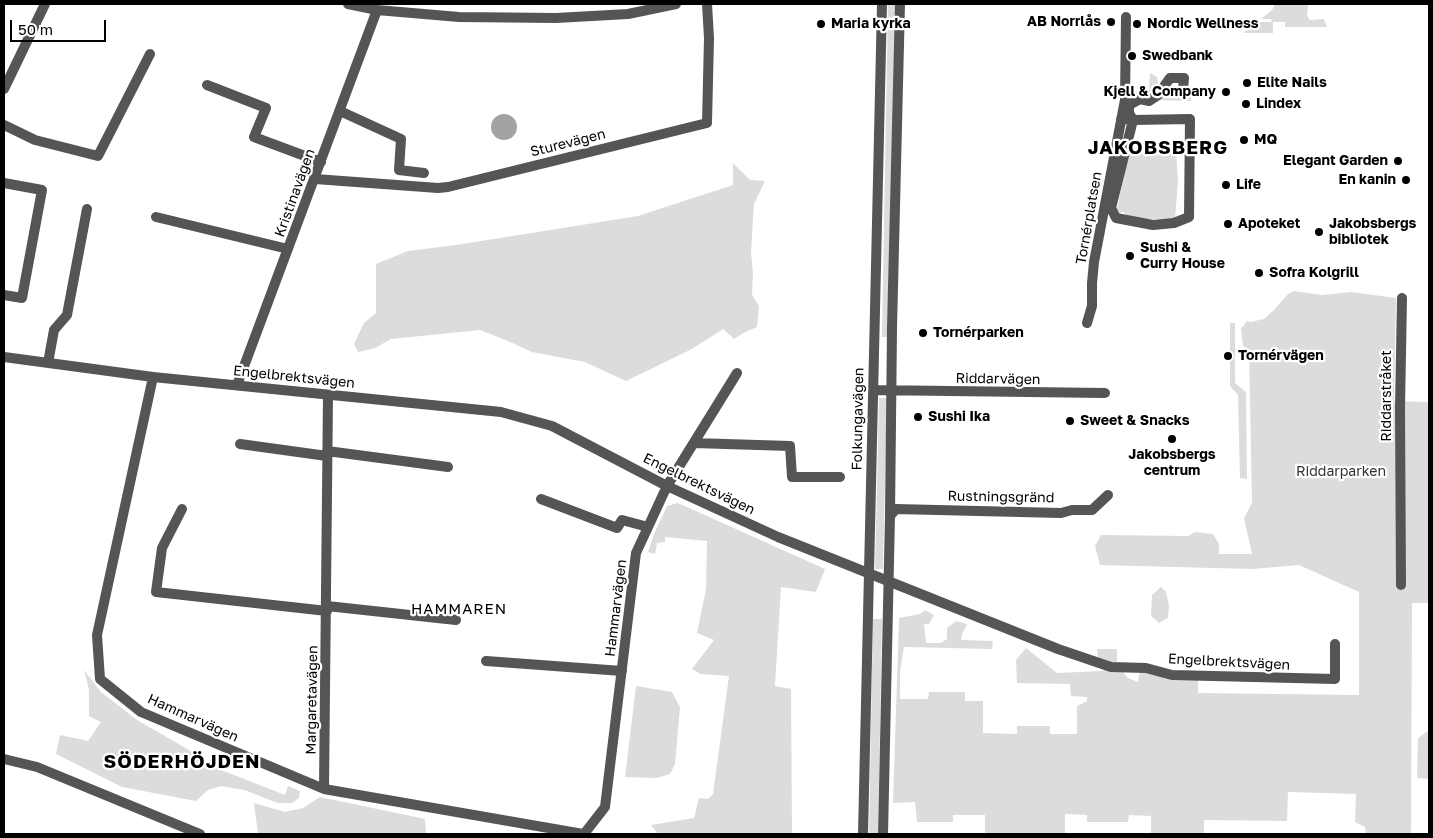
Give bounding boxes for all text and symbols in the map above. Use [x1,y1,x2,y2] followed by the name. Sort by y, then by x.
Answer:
[12,10,109,42] scale bar
[1027,14,1101,30] place label: AB Norrlås
[831,16,911,32] place label: Maria kyrka
[1105,16,1117,28] marker: AB Norrlås
[1147,16,1259,32] place label: Nordic Wellness
[815,18,827,30] marker: Maria kyrka
[1131,18,1143,30] marker: Nordic Wellness
[18,20,53,38] text: 50 m
[1142,48,1213,64] place label: Swedbank
[1126,50,1138,62] marker: Swedbank
[1257,75,1327,91] place label: Elite Nails
[1241,77,1253,89] marker: Elite Nails
[1103,84,1216,100] place label: Kjell & Company
[1220,86,1232,98] marker: Kjell & Company
[1256,96,1301,112] place label: Lindex
[1240,98,1252,110] marker: Lindex
[529,126,607,160] street label: Sturevägen
[1254,132,1277,148] place label: MQ
[1238,134,1250,146] marker: MQ
[1087,137,1229,159] district label: JAKOBSBERG
[271,147,319,239] street label: Kristinavägen
[1283,153,1388,169] place label: Elegant Garden
[1392,155,1404,167] marker: Elegant Garden
[1073,170,1105,266] street label: Tornérplatsen
[1338,172,1396,188] place label: En kanin
[1400,174,1412,186] marker: En kanin
[1236,177,1261,193] place label: Life
[1220,179,1232,191] marker: Life
[1238,216,1300,232] place label: Apoteket
[1329,216,1416,248] place label: Jakobsbergs bibliotek
[1222,218,1234,230] marker: Apoteket
[1313,226,1325,238] marker: Jakobsbergs bibliotek
[1140,240,1225,272] place label: Sushi & Curry House
[1124,250,1136,262] marker: Sushi & Curry House
[1269,265,1359,281] place label: Sofra Kolgrill
[1253,267,1265,279] marker: Sofra Kolgrill
[933,325,1024,341] place label: Tornérparken
[917,327,929,339] marker: Tornérparken
[1238,348,1324,364] place label: Tornérvägen
[1222,350,1234,362] marker: Tornérvägen
[1379,350,1395,442] street label: Riddarstråket
[232,362,356,392] street label: Engelbrektsvägen
[849,367,867,471] street label: Folkungavägen
[955,370,1041,388] street label: Riddarvägen
[928,409,990,425] place label: Sushi Ika
[912,411,924,423] marker: Sushi Ika
[1080,413,1190,429] place label: Sweet & Snacks
[1064,415,1076,427] marker: Sweet & Snacks
[1166,433,1178,445] marker: Jakobsbergs centrum
[1128,447,1216,480] place label: Jakobsbergs centrum
[640,450,758,518] street label: Engelbrektsvägen
[1296,464,1386,480] park label: Riddarparken
[947,488,1055,506] street label: Rustningsgränd
[602,558,630,658] street label: Hammarvägen
[410,600,508,618] district label: HAMMAREN
[303,645,321,755] street label: Margaretavägen
[1167,650,1291,674] street label: Engelbrektsvägen
[145,690,241,746] street label: Hammarvägen
[102,751,262,773] district label: SÖDERHÖJDEN

